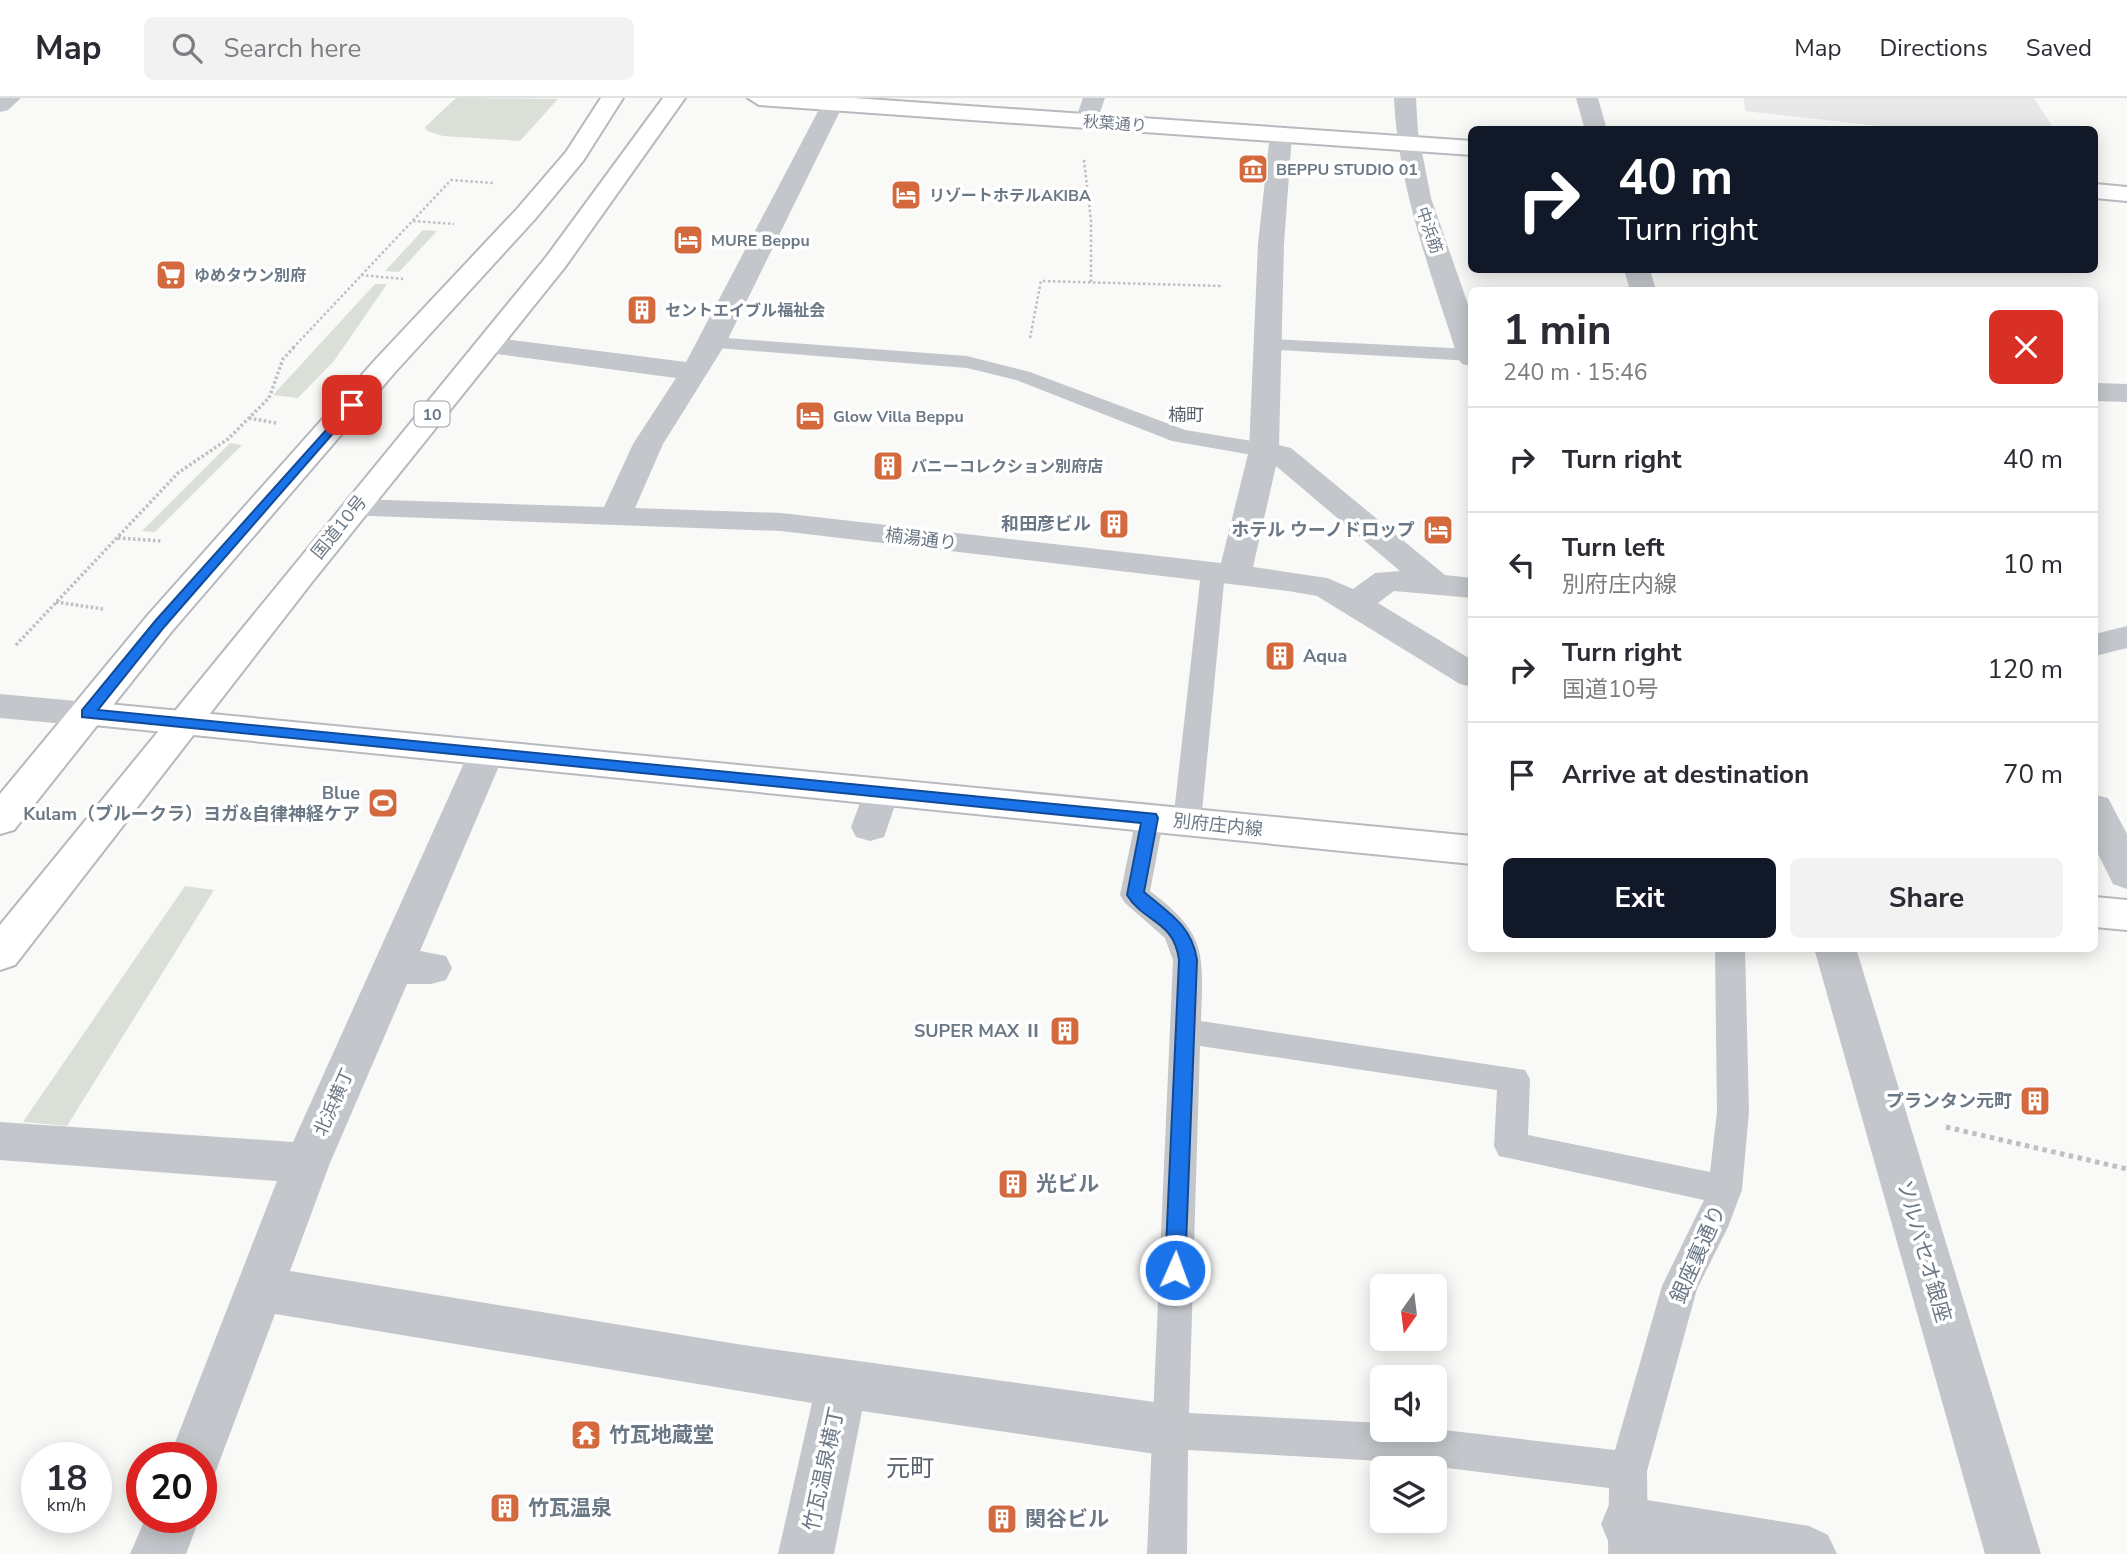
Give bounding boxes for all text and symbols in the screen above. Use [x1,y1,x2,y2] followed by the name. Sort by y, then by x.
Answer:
[144,17,634,80] search box
[35,26,102,71] text: Map
[168,29,206,67] icon: search
[224,31,361,66] text: Search here
[1794,32,1841,64] text: Map
[1879,32,1988,64] text: Directions
[2026,32,2092,64] text: Saved
[1082,111,1148,137] street label: 秋葉通り
[1618,144,1733,211] text: 40 m
[1236,152,1270,186] museum icon: BEPPU STUDIO 01
[1503,154,1594,245] icon: right
[1276,159,1418,181] place label: BEPPU STUDIO 01
[889,178,923,212] hotel icon: リゾートホテルAKIBA
[929,185,1091,207] place label: リゾートホテルAKIBA
[1411,204,1447,257] street label: 中浜筋
[1618,208,1758,251] text: Turn right
[671,223,705,257] hotel icon: MURE Beppu
[711,230,810,252] place label: MURE Beppu
[154,258,188,292] supermarket icon: ゆめタウン別府
[194,265,306,287] place label: ゆめタウン別府
[625,293,659,327] building icon: セントエイブル福祉会
[665,300,825,322] place label: セントエイブル福祉会
[1503,302,1612,359] text: 1 min
[1989,310,2063,384] button: close
[1503,357,1648,388] text: 240 m · 15:46
[322,375,382,435] pin
[333,386,371,424] icon: arrive
[793,399,827,433] hotel icon: Glow Villa Beppu
[414,402,450,426] road number: 10
[1168,403,1204,427] district label: 楠町
[833,406,964,428] place label: Glow Villa Beppu
[1503,441,1541,479] icon: right
[1562,442,1681,477] text: Turn right
[2003,442,2063,477] text: 40 m
[871,449,905,483] building icon: バニーコレクション別府店
[911,456,1103,478] place label: バニーコレクション別府店
[306,490,372,564] street label: 国道10号
[1097,507,1131,541] building icon: 和田彦ビル
[1001,512,1091,536] place label: 和田彦ビル
[1421,513,1455,547] hotel icon: ホテル ウーノドロップ
[1231,518,1415,542] place label: ホテル ウーノドロップ
[884,523,958,555] street label: 楠湯通り
[1562,530,1665,565] text: Turn left
[1503,546,1541,584] icon: left
[2003,547,2063,582] text: 10 m
[1562,569,1677,600] text: 別府庄内線
[1562,635,1681,670] text: Turn right
[1263,639,1297,673] building icon: Aqua
[1303,644,1347,668] place label: Aqua
[1503,651,1541,689] icon: right
[1987,652,2063,687] text: 120 m
[1562,674,1659,705] text: 国道10号
[1503,756,1541,794] icon: arrive
[1562,757,1809,792] text: Arrive at destination
[2003,757,2063,792] text: 70 m
[23,781,360,826] place label: Blue Kulam（ブルークラ）ヨガ&自律神経ケア
[366,786,400,820] sports icon: Blue Kulam（ブルークラ）ヨガ&自律神経ケア
[1172,808,1264,842] street label: 別府庄内線
[1503,858,1776,938] button: Exit
[1790,858,2063,938] button: Share
[1048,1014,1082,1048] building icon: SUPER MAX Ⅱ
[914,1019,1042,1043] place label: SUPER MAX Ⅱ
[308,1064,360,1140] street label: 北浜横丁
[2018,1084,2052,1118] building icon: プランタン元町
[1886,1089,2012,1113] place label: プランタン元町
[996,1167,1030,1201] building icon: 光ビル
[1036,1170,1099,1198] place label: 光ビル
[1890,1176,1958,1326] street label: ソルパセオ銀座
[1664,1200,1732,1308] street label: 銀座裏通り
[1138,1233,1212,1307] position arrow
[1370,1274,1447,1351] north arrow
[1370,1274,1447,1533] map controls
[1370,1365,1447,1442] button: sound
[797,1404,851,1534] street label: 竹瓦温泉横丁
[569,1418,603,1452] temple icon: 竹瓦地蔵堂
[609,1421,714,1449] place label: 竹瓦地蔵堂
[126,1442,217,1533] speed limit sign: 20
[886,1452,934,1484] district label: 元町
[45,1455,88,1502] text: 18
[1370,1456,1447,1533] button: layers
[488,1491,522,1525] building icon: 竹瓦温泉
[47,1493,86,1517] text: km/h
[528,1494,612,1522] place label: 竹瓦温泉
[985,1502,1019,1536] building icon: 関谷ビル
[1025,1505,1109,1533] place label: 関谷ビル

